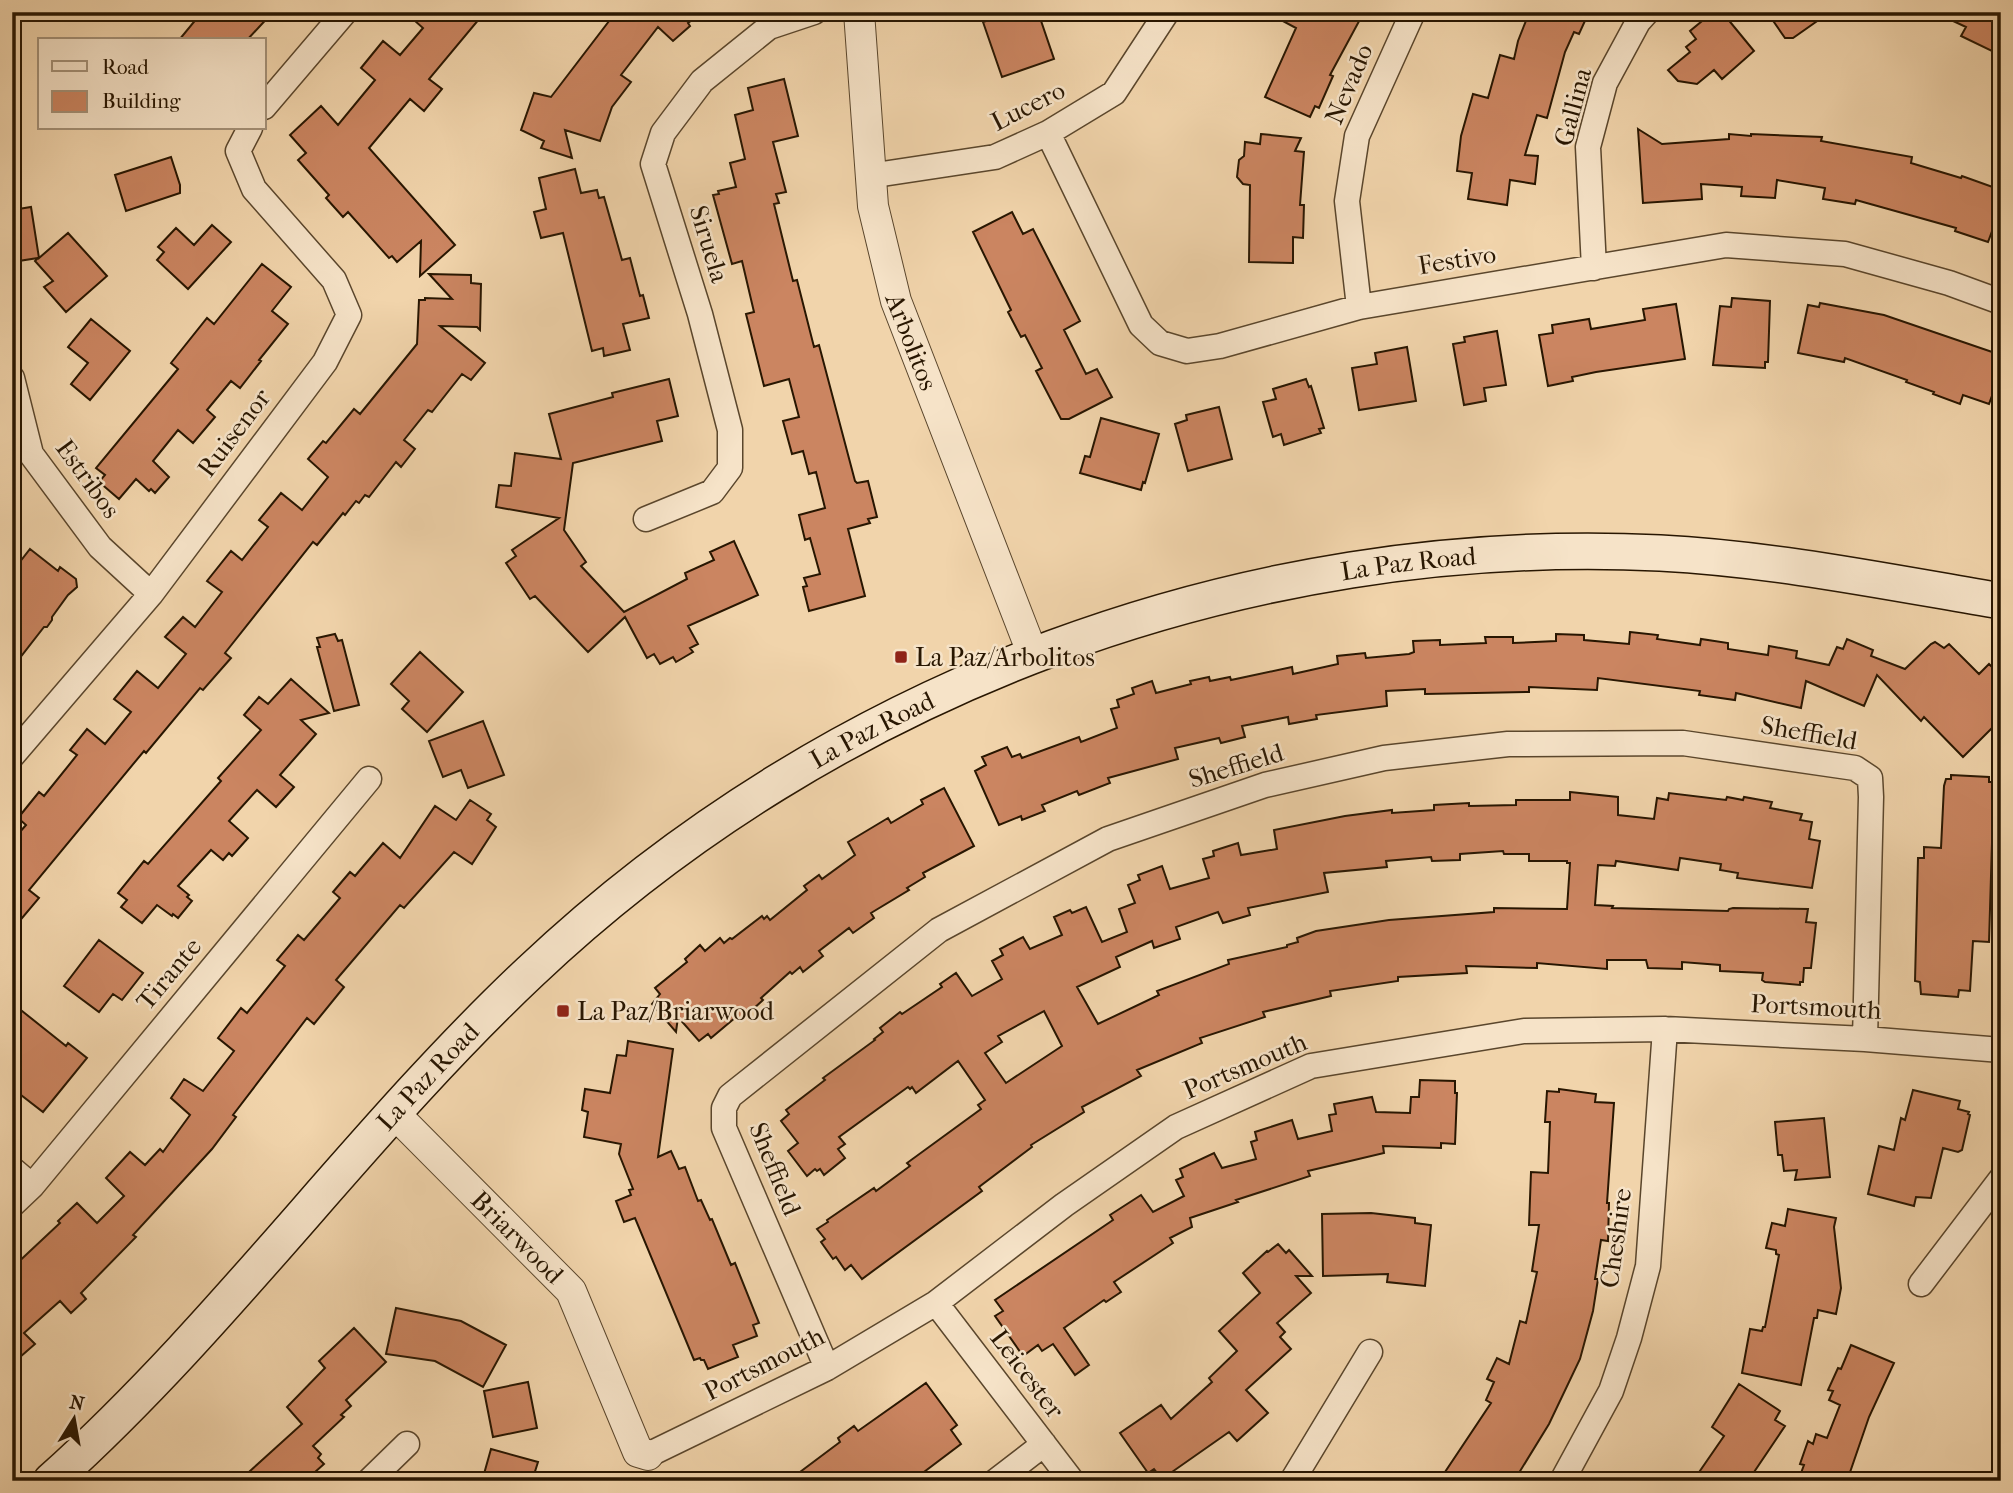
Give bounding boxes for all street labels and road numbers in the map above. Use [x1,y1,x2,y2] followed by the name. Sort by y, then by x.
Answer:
[1318,39,1380,129] street label: Nevado
[1548,64,1599,149] street label: Gallina
[986,74,1070,138] street label: Lucero
[683,202,736,287] street label: Siruela
[1416,239,1498,281] street label: Festivo
[879,288,945,395] street label: Arbolitos
[191,383,277,483] street label: Ruisenor
[49,434,127,524] street label: Estribos
[1339,540,1478,587] street label: La Paz Road
[804,684,940,775] street label: La Paz Road
[1758,709,1860,757] street label: Sheffield
[1185,737,1288,795] street label: Sheffield
[130,931,208,1016] street label: Tirante
[1750,988,1883,1026] street label: Portsmouth
[370,1016,486,1137] street label: La Paz Road
[1179,1026,1312,1106] street label: Portsmouth
[742,1118,808,1221] street label: Sheffield
[465,1184,571,1291] street label: Briarwood
[1594,1186,1638,1290] street label: Cheshire
[699,1320,830,1408] street label: Portsmouth
[984,1323,1070,1425] street label: Leicester

